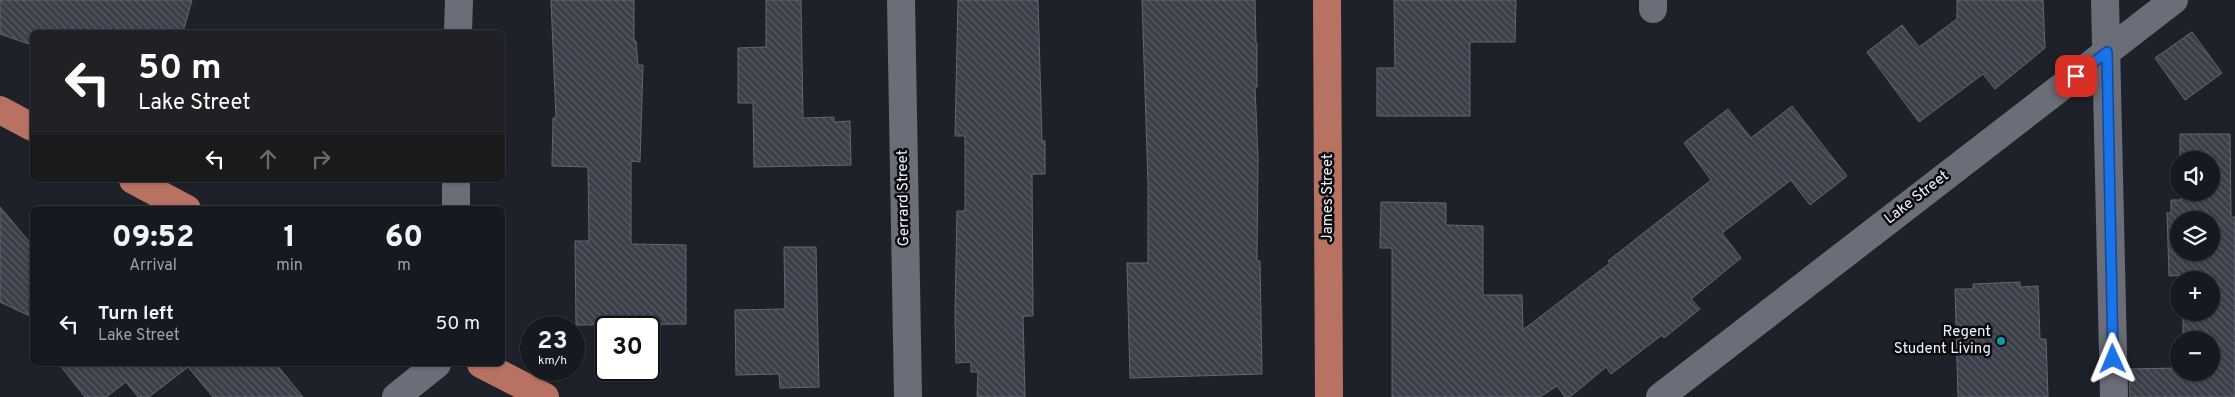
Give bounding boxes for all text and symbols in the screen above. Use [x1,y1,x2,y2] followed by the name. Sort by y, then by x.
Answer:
[138,47,222,91] text: 50 m
[55,50,120,115] icon: left
[2055,55,2097,97] pin
[2062,62,2090,90] icon: arrive
[138,90,250,117] text: Lake Street
[201,145,229,173] icon: left
[254,145,282,173] icon: ahead
[307,145,335,173] icon: right
[894,150,914,246] street label: Gerrard Street
[2170,151,2220,381] map controls
[2170,151,2220,201] button: sound
[1319,154,1338,242] street label: James Street
[1881,167,1953,229] street label: Lake Street
[2170,211,2220,261] button: layers
[112,220,194,257] text: 09:52
[283,220,296,257] text: 1
[385,220,423,257] text: 60
[129,256,177,276] text: Arrival
[276,256,303,276] text: min
[397,256,411,276] text: m
[2170,271,2220,321] button: +
[98,302,174,326] text: Turn left
[55,310,83,338] icon: left
[435,312,480,336] text: 50 m
[595,316,660,381] speed limit sign: 30
[1894,323,1991,359] place label: Regent Student Living
[98,326,180,346] text: Lake Street
[537,326,568,358] text: 23
[2170,331,2220,381] button: −
[2086,332,2138,384] position arrow
[1995,335,2007,347] marker: Regent Student Living
[538,353,567,369] text: km/h

